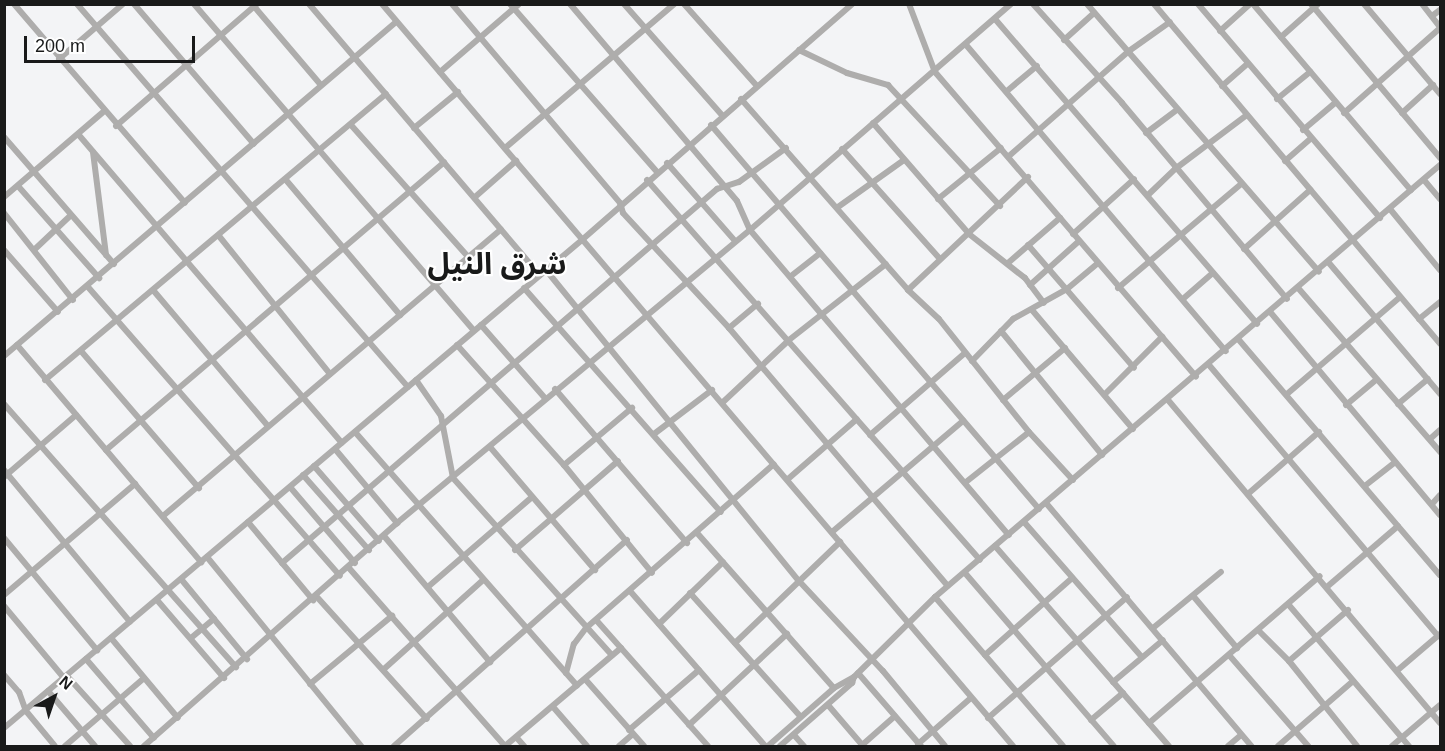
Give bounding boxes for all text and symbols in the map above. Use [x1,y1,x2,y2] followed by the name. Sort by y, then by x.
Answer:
[27,24,198,62] scale bar
[35,36,85,56] text: 200 m
[427,246,567,282] district label: شرق النيل
[24,667,84,727] north arrow
[56,673,76,693] text: N

